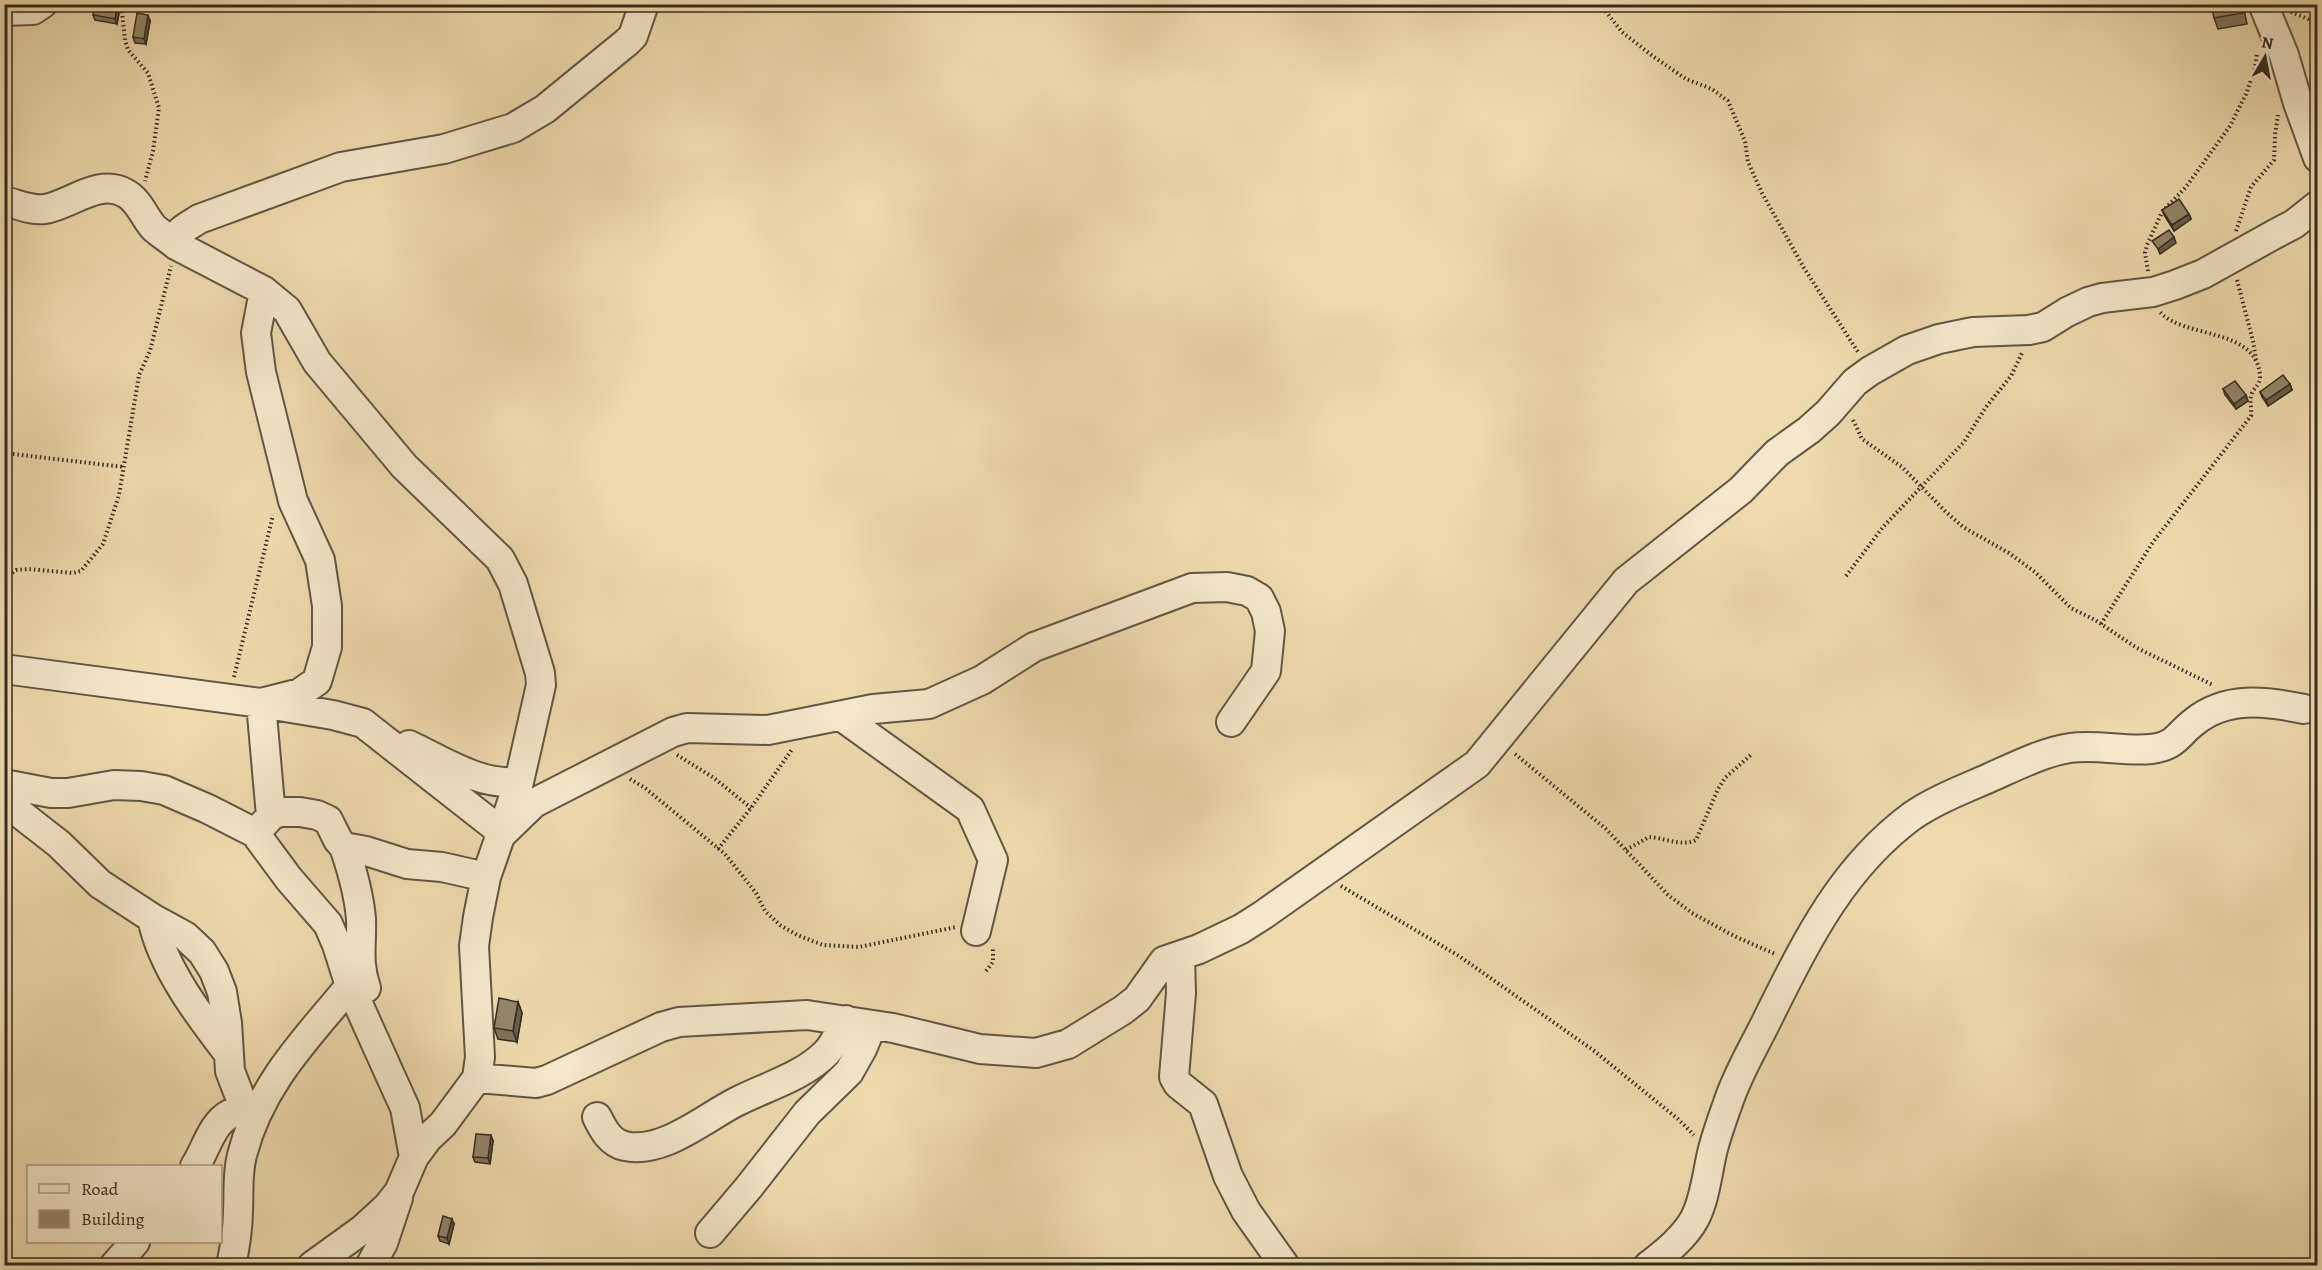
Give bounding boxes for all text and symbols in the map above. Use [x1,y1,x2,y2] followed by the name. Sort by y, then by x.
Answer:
[2235,27,2295,87] north arrow
[2260,31,2275,55] text: N
[27,1165,222,1243] legend
[81,1177,119,1201] text: Road
[81,1207,145,1231] text: Building

